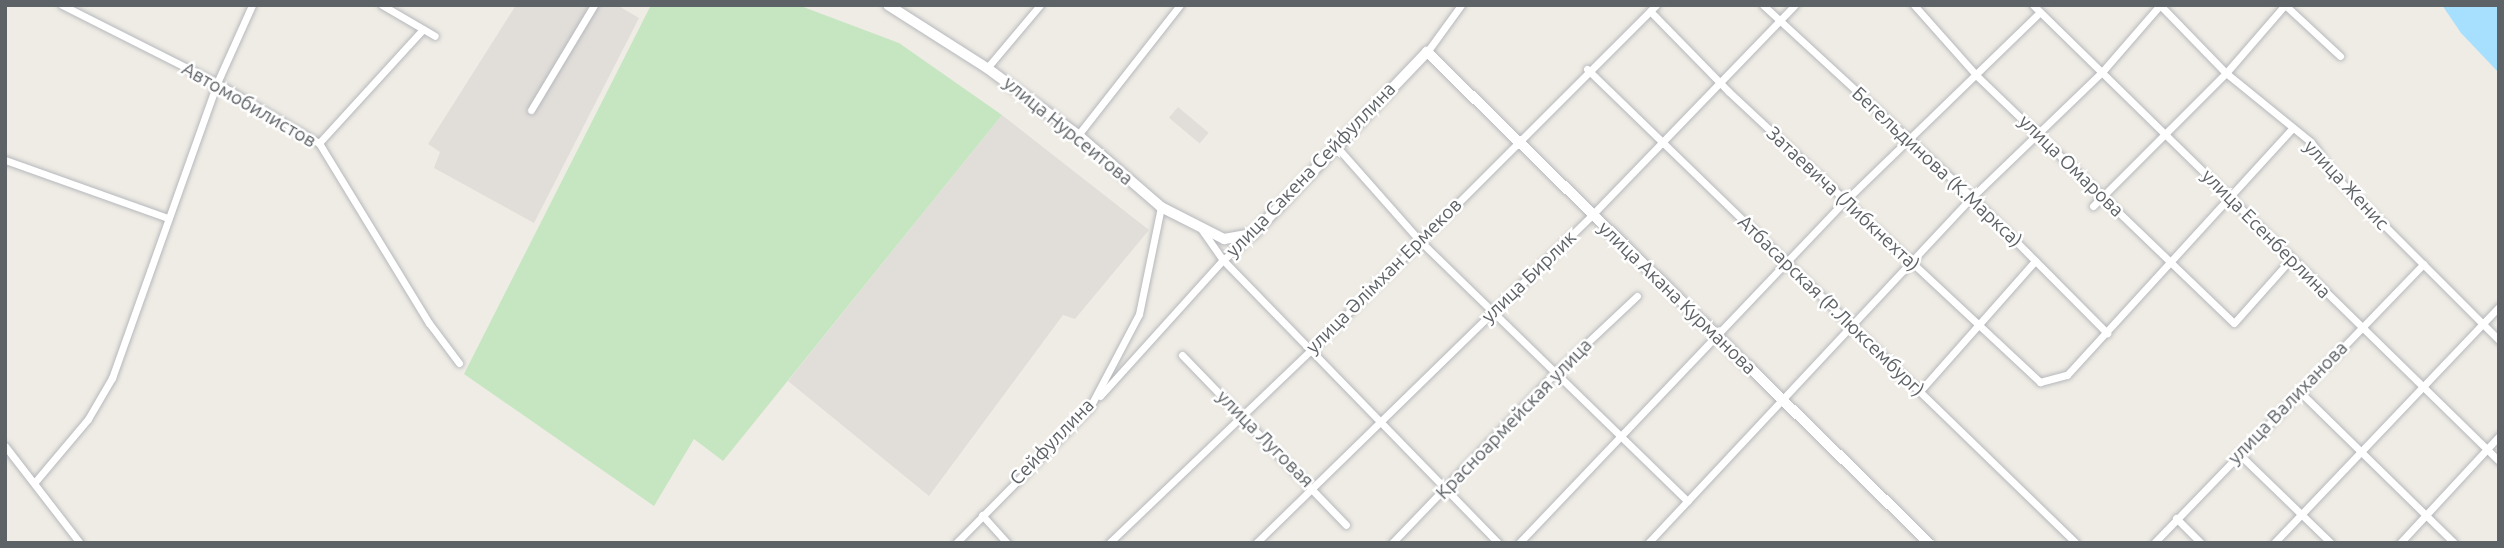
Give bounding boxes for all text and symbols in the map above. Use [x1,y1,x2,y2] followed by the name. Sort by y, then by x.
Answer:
[178,57,320,153] street label: Автомобилистов
[999,72,1137,190] street label: улица Нурсеитова
[1222,78,1400,262] street label: улица Сакена Сейфуллина
[1847,82,2027,252] street label: Бегельдинова (К.Маркса)
[2014,110,2128,222] street label: улица Омарова
[1762,122,1924,276] street label: Затаевича (Либкнехта)
[2299,135,2393,235] street label: улица Женис
[2197,165,2335,303] street label: улица Есенберлина
[1301,193,1467,359] street label: улица Әлімхан Ермеков
[1733,211,1929,401] street label: Атбасарская (Р.Люксембург)
[1593,217,1761,379] street label: улица Акана Курманова
[1477,226,1581,328] street label: улица Бирлик
[1431,334,1597,504] street label: Красноармейская улица
[2223,337,2353,469] street label: улица Валиханова
[1212,386,1318,492] street label: улица Луговая
[1005,394,1099,490] street label: Сейфуллина

